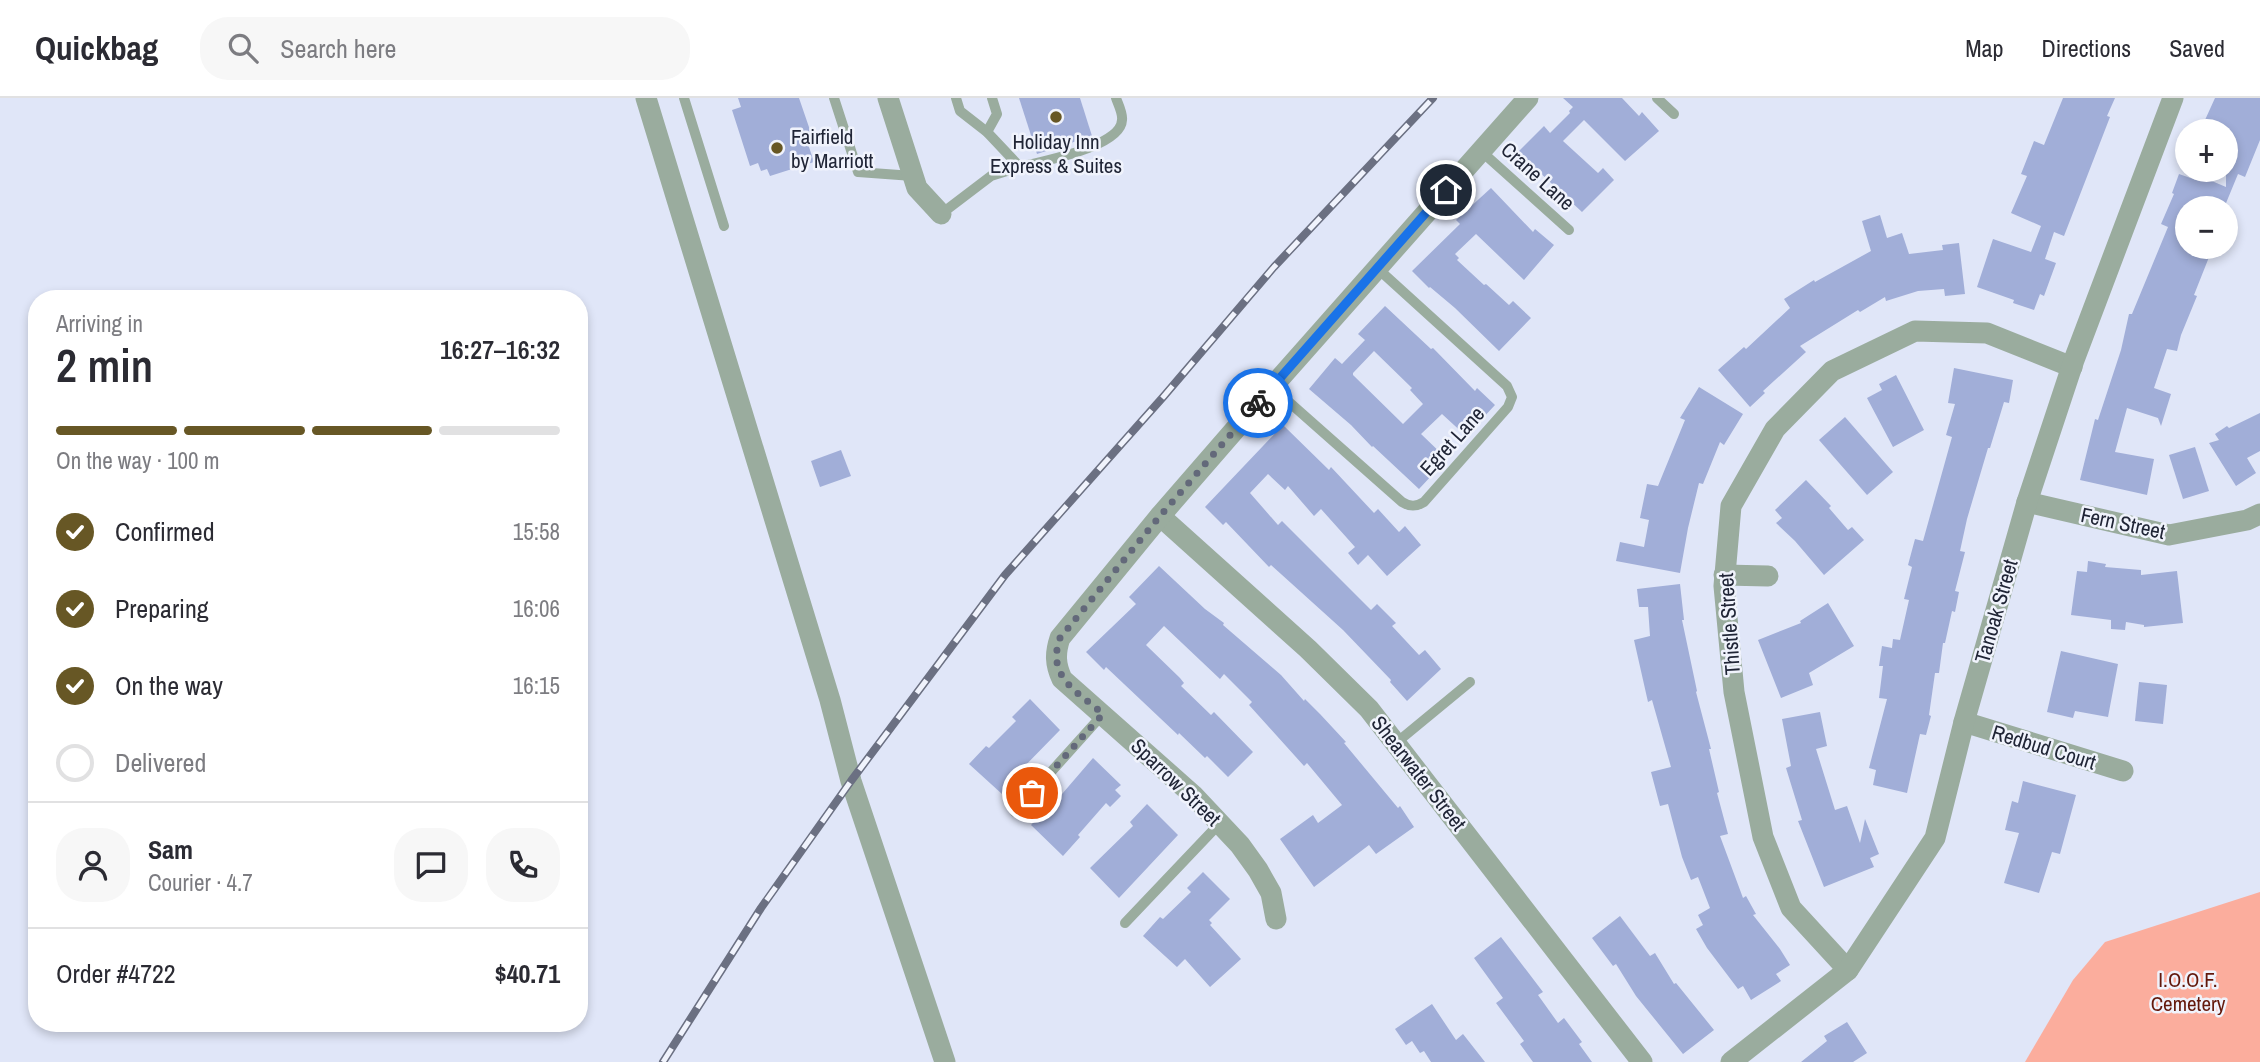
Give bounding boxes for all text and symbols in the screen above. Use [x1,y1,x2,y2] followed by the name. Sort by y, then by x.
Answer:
[200,17,690,80] search box
[35,26,158,70] text: Quickbag
[224,29,262,67] icon: search
[280,31,396,66] text: Search here
[1965,32,2003,64] text: Map
[2041,32,2131,64] text: Directions
[2169,32,2225,64] text: Saved
[1048,109,1064,125] marker: Holiday Inn Express & Suites
[2175,119,2238,259] map controls
[2175,119,2238,182] button: +
[791,122,874,175] place label: Fairfield by Marriott
[990,127,1122,180] place label: Holiday Inn Express & Suites
[1495,135,1581,217] street label: Crane Lane
[769,140,785,156] marker: Fairfield by Marriott
[1416,160,1476,220] pin
[1427,171,1465,209] icon: home
[2175,196,2238,259] button: −
[56,308,143,339] text: Arriving in
[440,332,560,367] text: 16:27–16:32
[56,334,153,396] text: 2 min
[1223,368,1293,438] courier
[1239,384,1277,422] icon: bike
[1413,400,1491,482] street label: Egret Lane
[56,445,220,476] text: On the way · 100 m
[2078,500,2168,546] street label: Fern Street
[56,513,94,551] icon: check
[115,514,215,549] text: Confirmed
[513,516,560,547] text: 15:58
[1967,556,2025,666] street label: Tanoak Street
[1711,572,1747,676] street label: Thistle Street
[56,590,94,628] icon: check
[115,591,209,626] text: Preparing
[513,593,560,624] text: 16:06
[56,667,94,705] icon: check
[115,668,223,703] text: On the way
[513,670,560,701] text: 16:15
[1365,709,1473,837] street label: Shearwater Street
[1988,717,2100,777] street label: Redbud Court
[1125,732,1228,832] street label: Sparrow Street
[115,745,206,780] text: Delivered
[1002,763,1062,823] pin
[1013,774,1051,812] icon: bag
[56,828,130,902] button: person
[394,828,468,902] button: chat
[486,828,560,902] button: phone
[148,832,193,867] text: Sam
[148,867,253,898] text: Courier · 4.7
[56,956,176,991] text: Order #4722
[495,956,560,991] text: $40.71
[2151,965,2226,1018] park label: I.O.O.F. Cemetery

